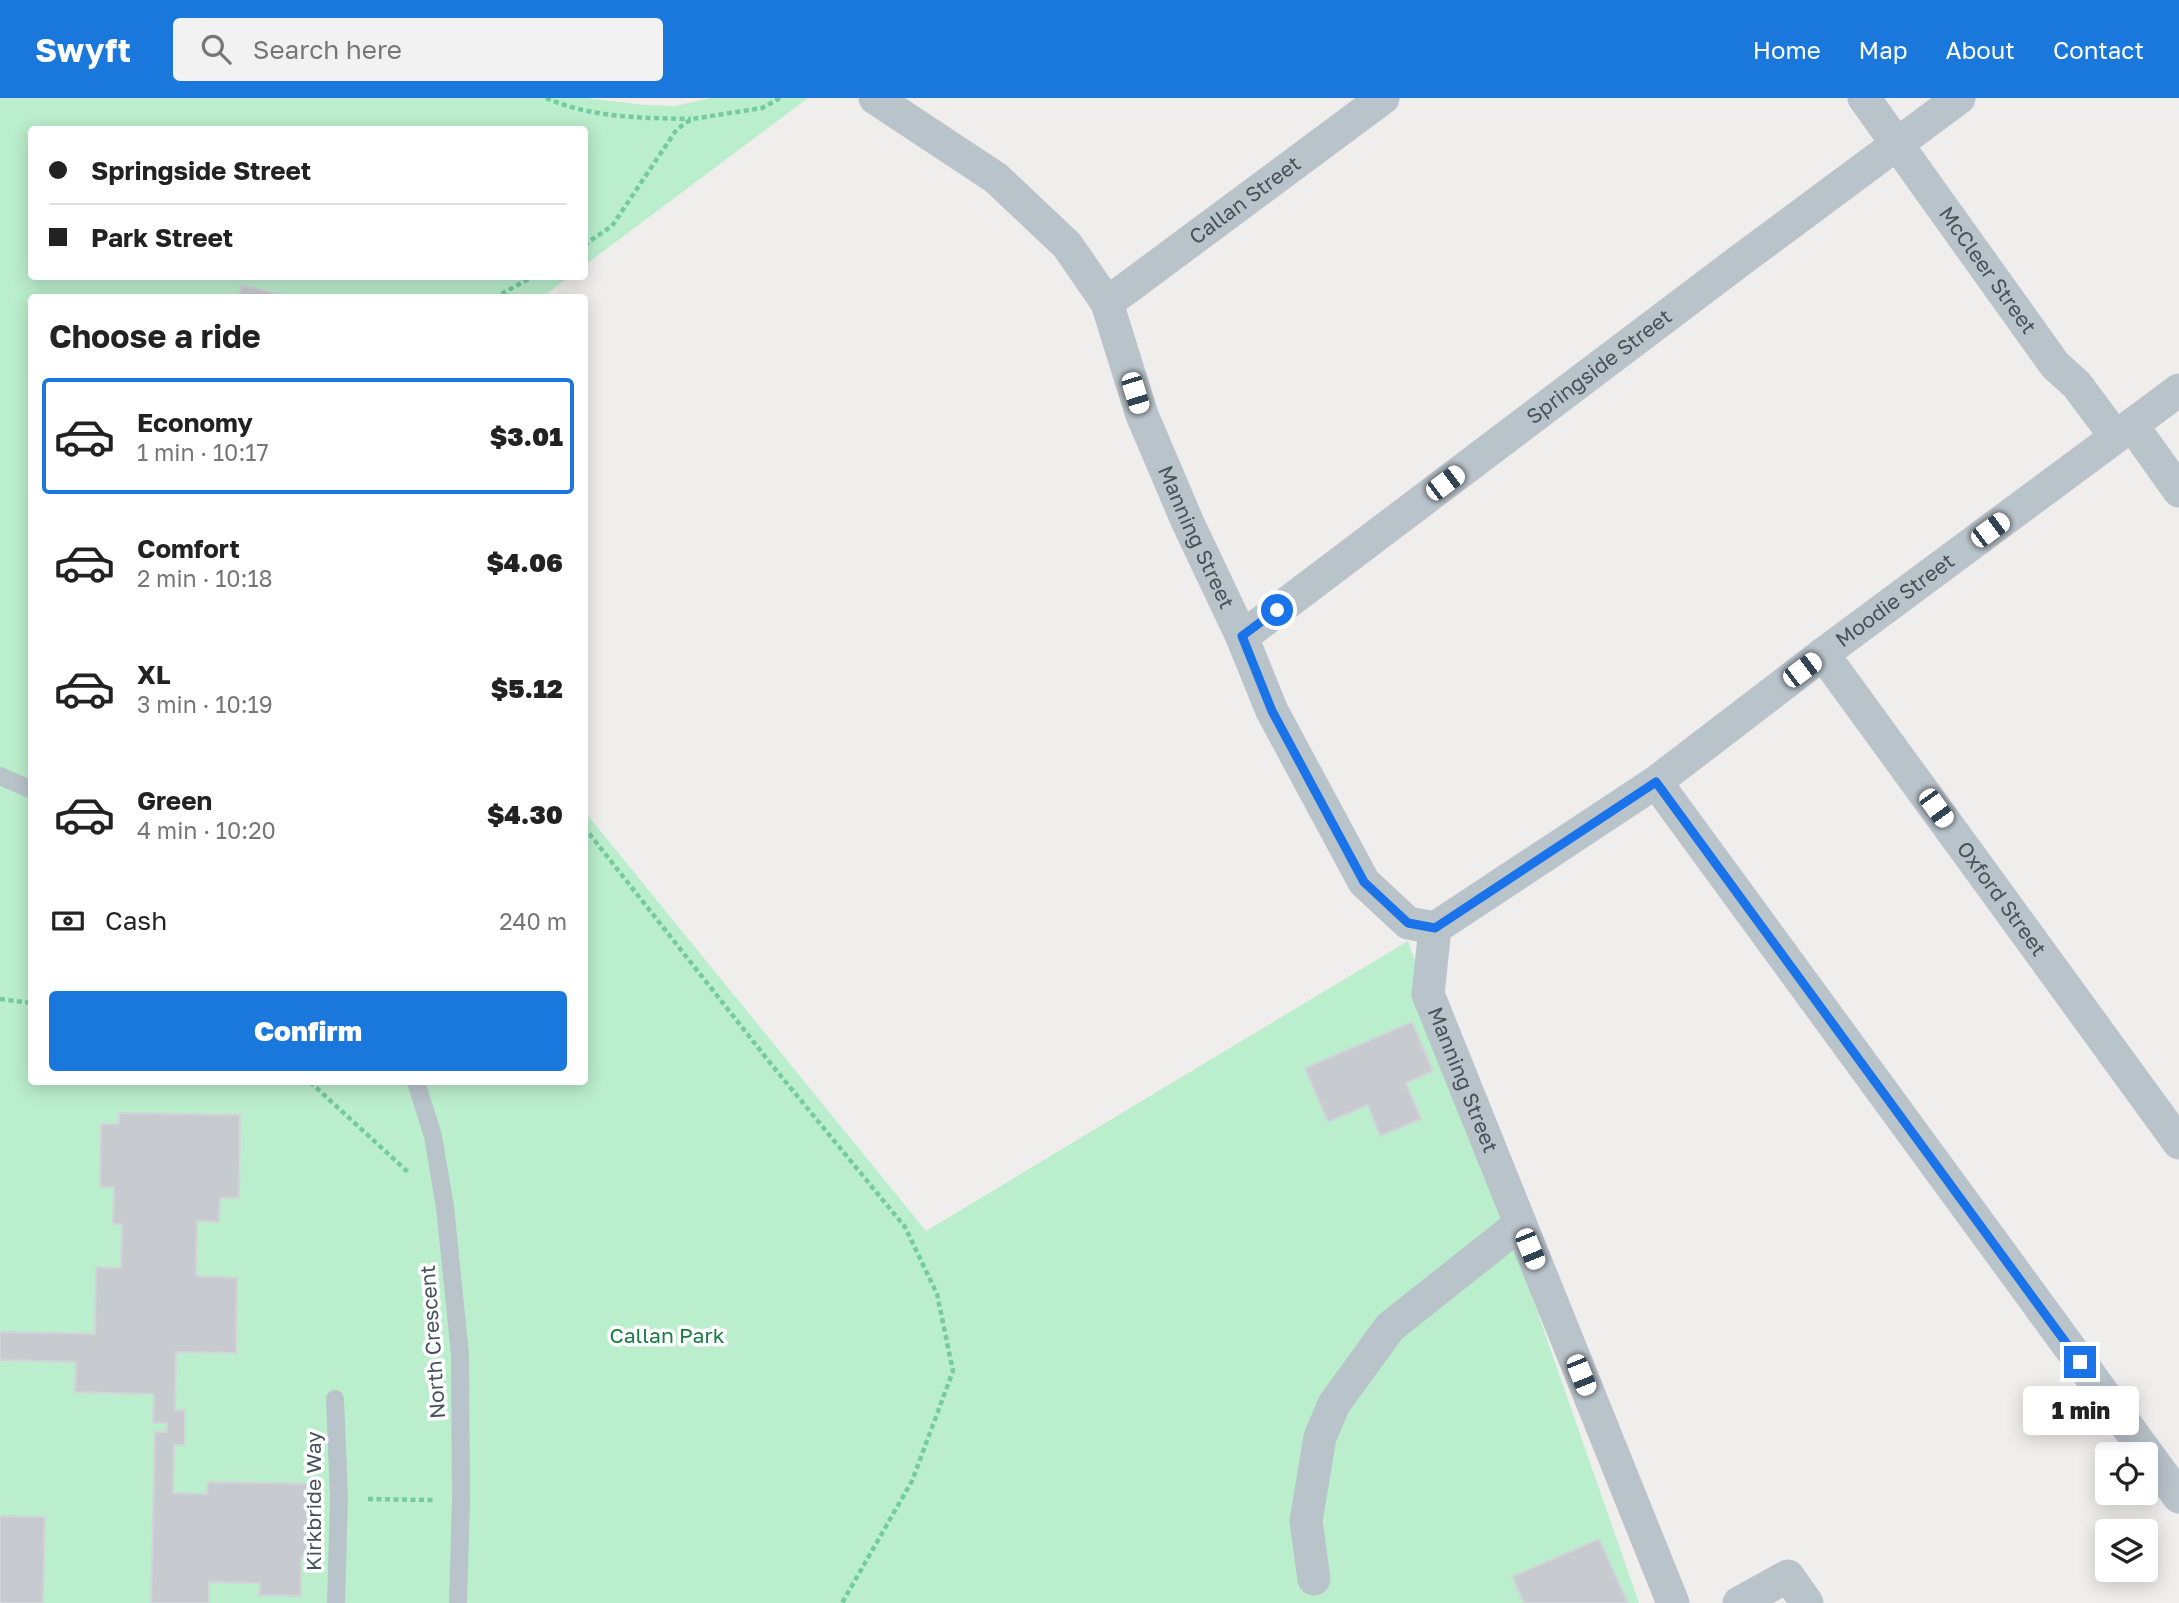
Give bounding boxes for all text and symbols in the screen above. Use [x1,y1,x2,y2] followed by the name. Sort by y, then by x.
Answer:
[173,18,663,81] search box
[35,30,131,69] text: Swyft
[197,30,235,68] icon: search
[253,34,402,65] text: Search here
[1753,35,1821,64] text: Home
[1859,35,1908,64] text: Map
[1946,35,2015,64] text: About
[2053,35,2144,64] text: Contact
[1184,150,1305,249] street label: Callan Street
[91,155,311,186] text: Springside Street
[1934,201,2042,339] street label: McCleer Street
[91,222,233,253] text: Park Street
[1521,303,1677,429] street label: Springside Street
[49,317,261,355] text: Choose a ride
[1119,370,1152,416] car
[53,405,116,468] icon: car
[137,407,253,438] text: Economy
[490,421,563,452] text: $3.01
[137,438,269,466] text: 1 min · 10:17
[1153,461,1241,613] street label: Manning Street
[1422,462,1469,504] car
[1967,509,2014,551] car
[53,531,116,594] icon: car
[137,533,240,564] text: Comfort
[486,547,563,578] text: $4.06
[1830,547,1959,652] street label: Moodie Street
[137,564,273,592] text: 2 min · 10:18
[1261,594,1293,626] route start
[1779,649,1826,691] car
[53,657,116,720] icon: car
[137,659,171,690] text: XL
[491,673,563,704] text: $5.12
[137,690,273,718] text: 3 min · 10:19
[53,783,116,846] icon: car
[137,785,212,816] text: Green
[1916,785,1957,831] car
[487,799,563,830] text: $4.30
[137,816,276,844] text: 4 min · 10:20
[1952,836,2052,961] street label: Oxford Street
[49,902,87,940] icon: cash
[105,905,167,936] text: Cash
[499,907,567,935] text: 240 m
[49,991,567,1071] button: Confirm
[1423,1003,1504,1156] street label: Manning Street
[1513,1226,1548,1272] car
[414,1264,450,1420] street label: North Crescent
[609,1322,725,1348] park label: Callan Park
[2064,1346,2096,1378] route end
[1564,1352,1599,1398] car
[2022,1386,2138,1436] callout: 1 min
[2052,1396,2110,1424] text: 1 min
[300,1431,326,1571] street label: Kirkbride Way
[2095,1442,2158,1582] map controls
[2095,1442,2158,1505] button: locate
[2095,1519,2158,1582] button: layers

